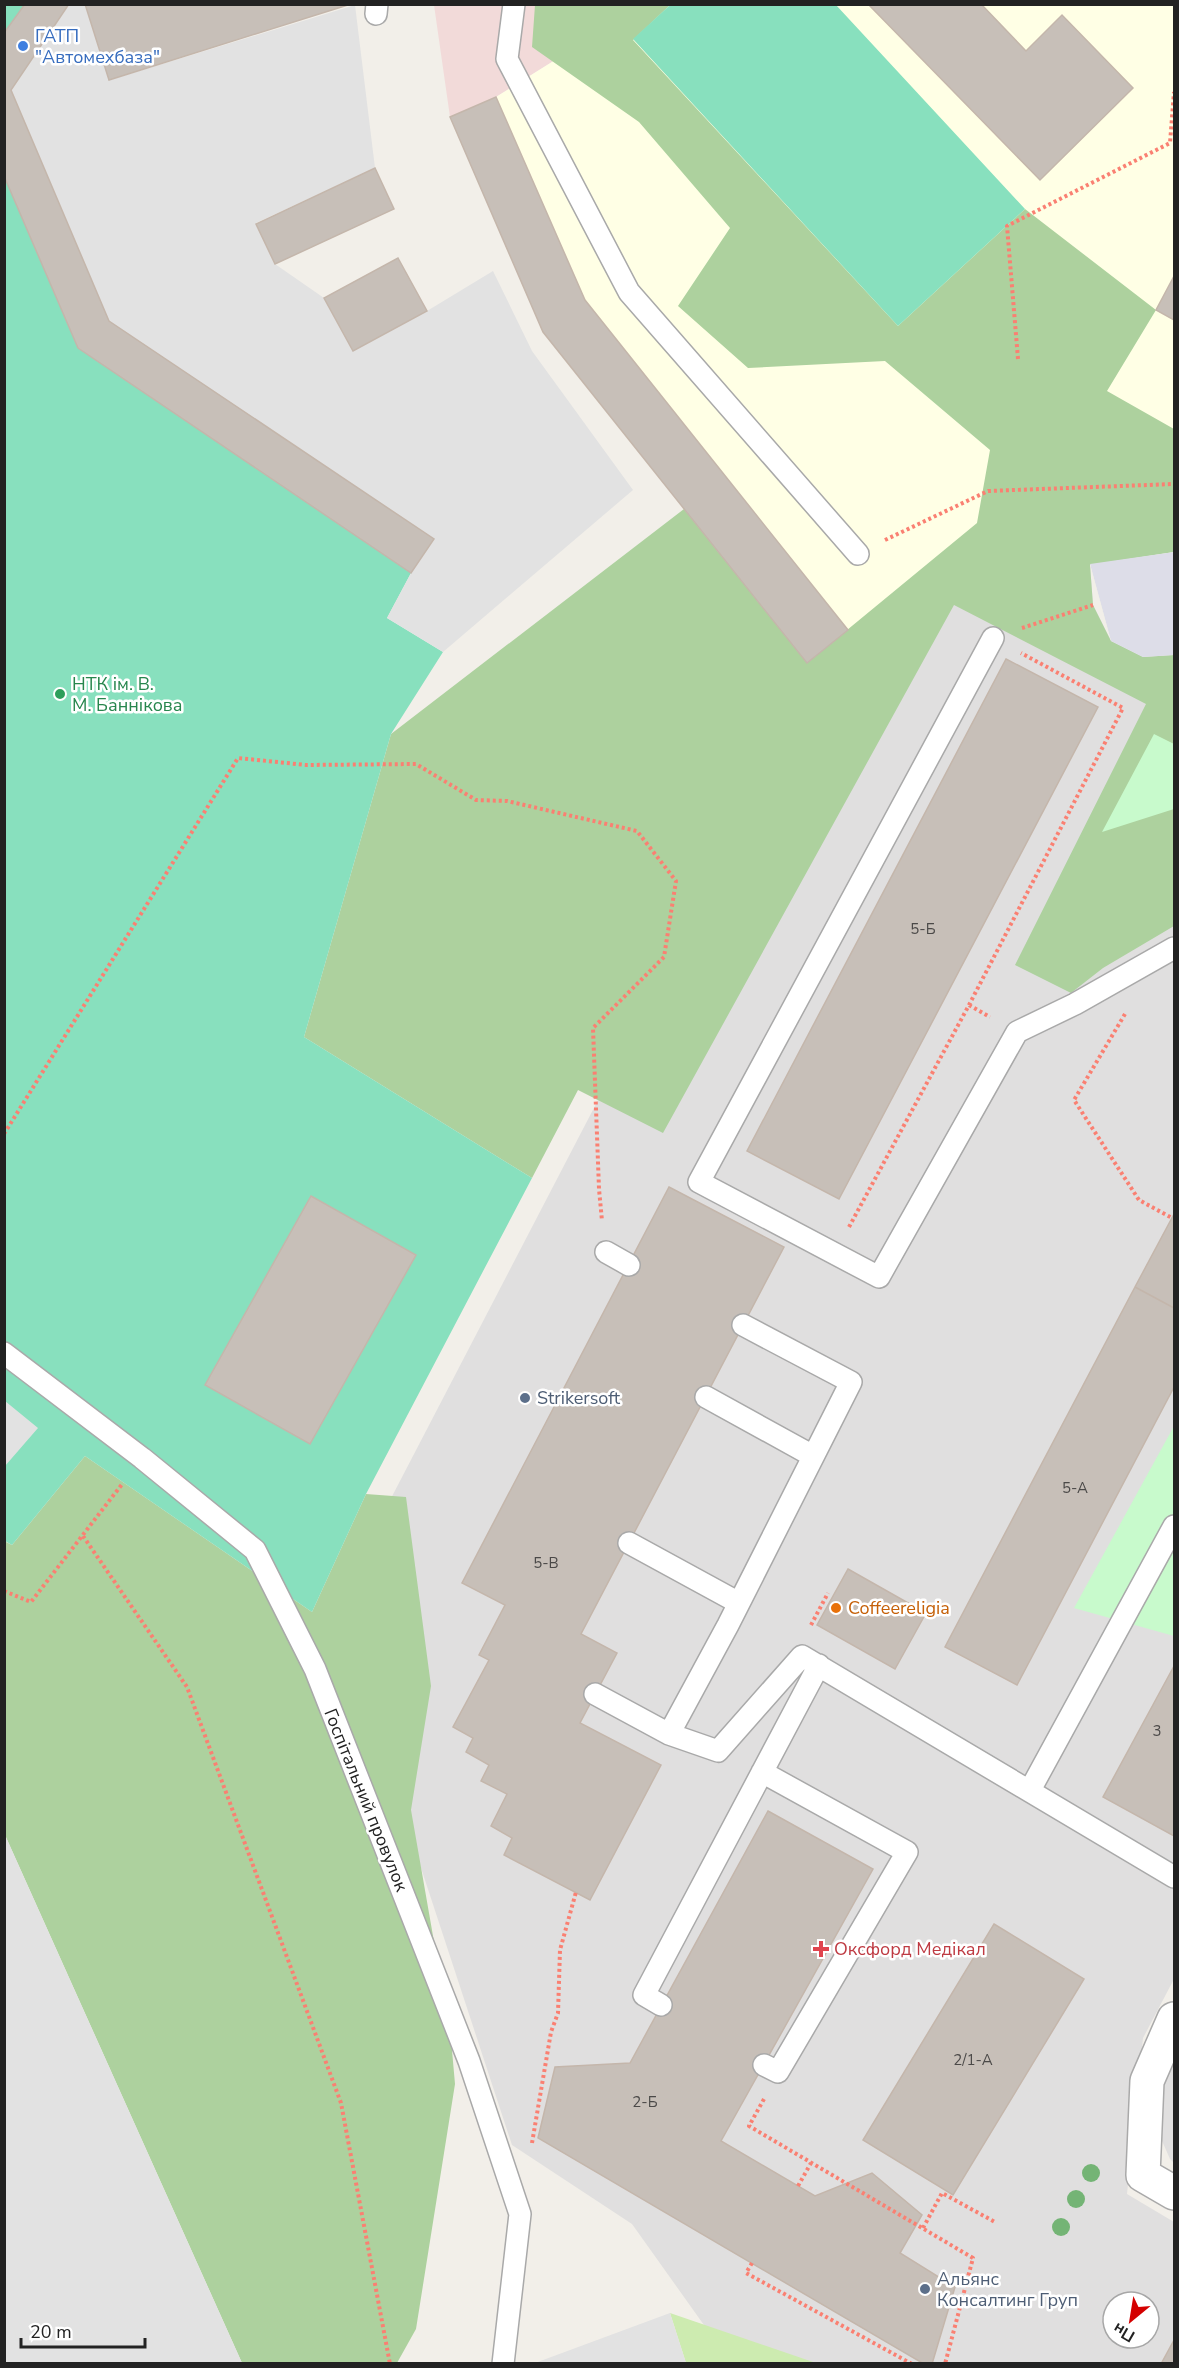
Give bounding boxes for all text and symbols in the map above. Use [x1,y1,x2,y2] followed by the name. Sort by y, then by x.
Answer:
[35,24,160,69] place label: ГАТП "Автомехбаза"
[16,39,30,53] marker: ГАТП "Автомехбаза"
[72,672,182,717] place label: НТК ім. В. М. Баннікова
[53,687,67,701] marker: НТК ім. В. М. Баннікова
[910,919,936,939] house number: 5-Б
[537,1386,621,1410] place label: Strikersoft
[518,1391,532,1405] marker: Strikersoft
[1062,1478,1088,1498] house number: 5-А
[533,1553,559,1573] house number: 5-В
[848,1596,950,1620] place label: Coffeereligia
[829,1601,843,1615] marker: Coffeereligia
[318,1705,414,1895] street label: Госпітальний провулок
[1152,1721,1162,1741] house number: 3
[834,1937,986,1961] place label: Оксфорд Медікал
[812,1940,830,1958] marker: Оксфорд Медікал
[953,2050,993,2070] house number: 2/1-А
[632,2092,658,2112] house number: 2-Б
[937,2267,1078,2312] place label: Альянс Консалтинг Груп
[918,2282,932,2296] marker: Альянс Консалтинг Груп
[1101,2290,1161,2350] north arrow
[21,2311,146,2349] scale bar
[1109,2317,1139,2347] text: Пн
[30,2320,72,2344] text: 20 m

